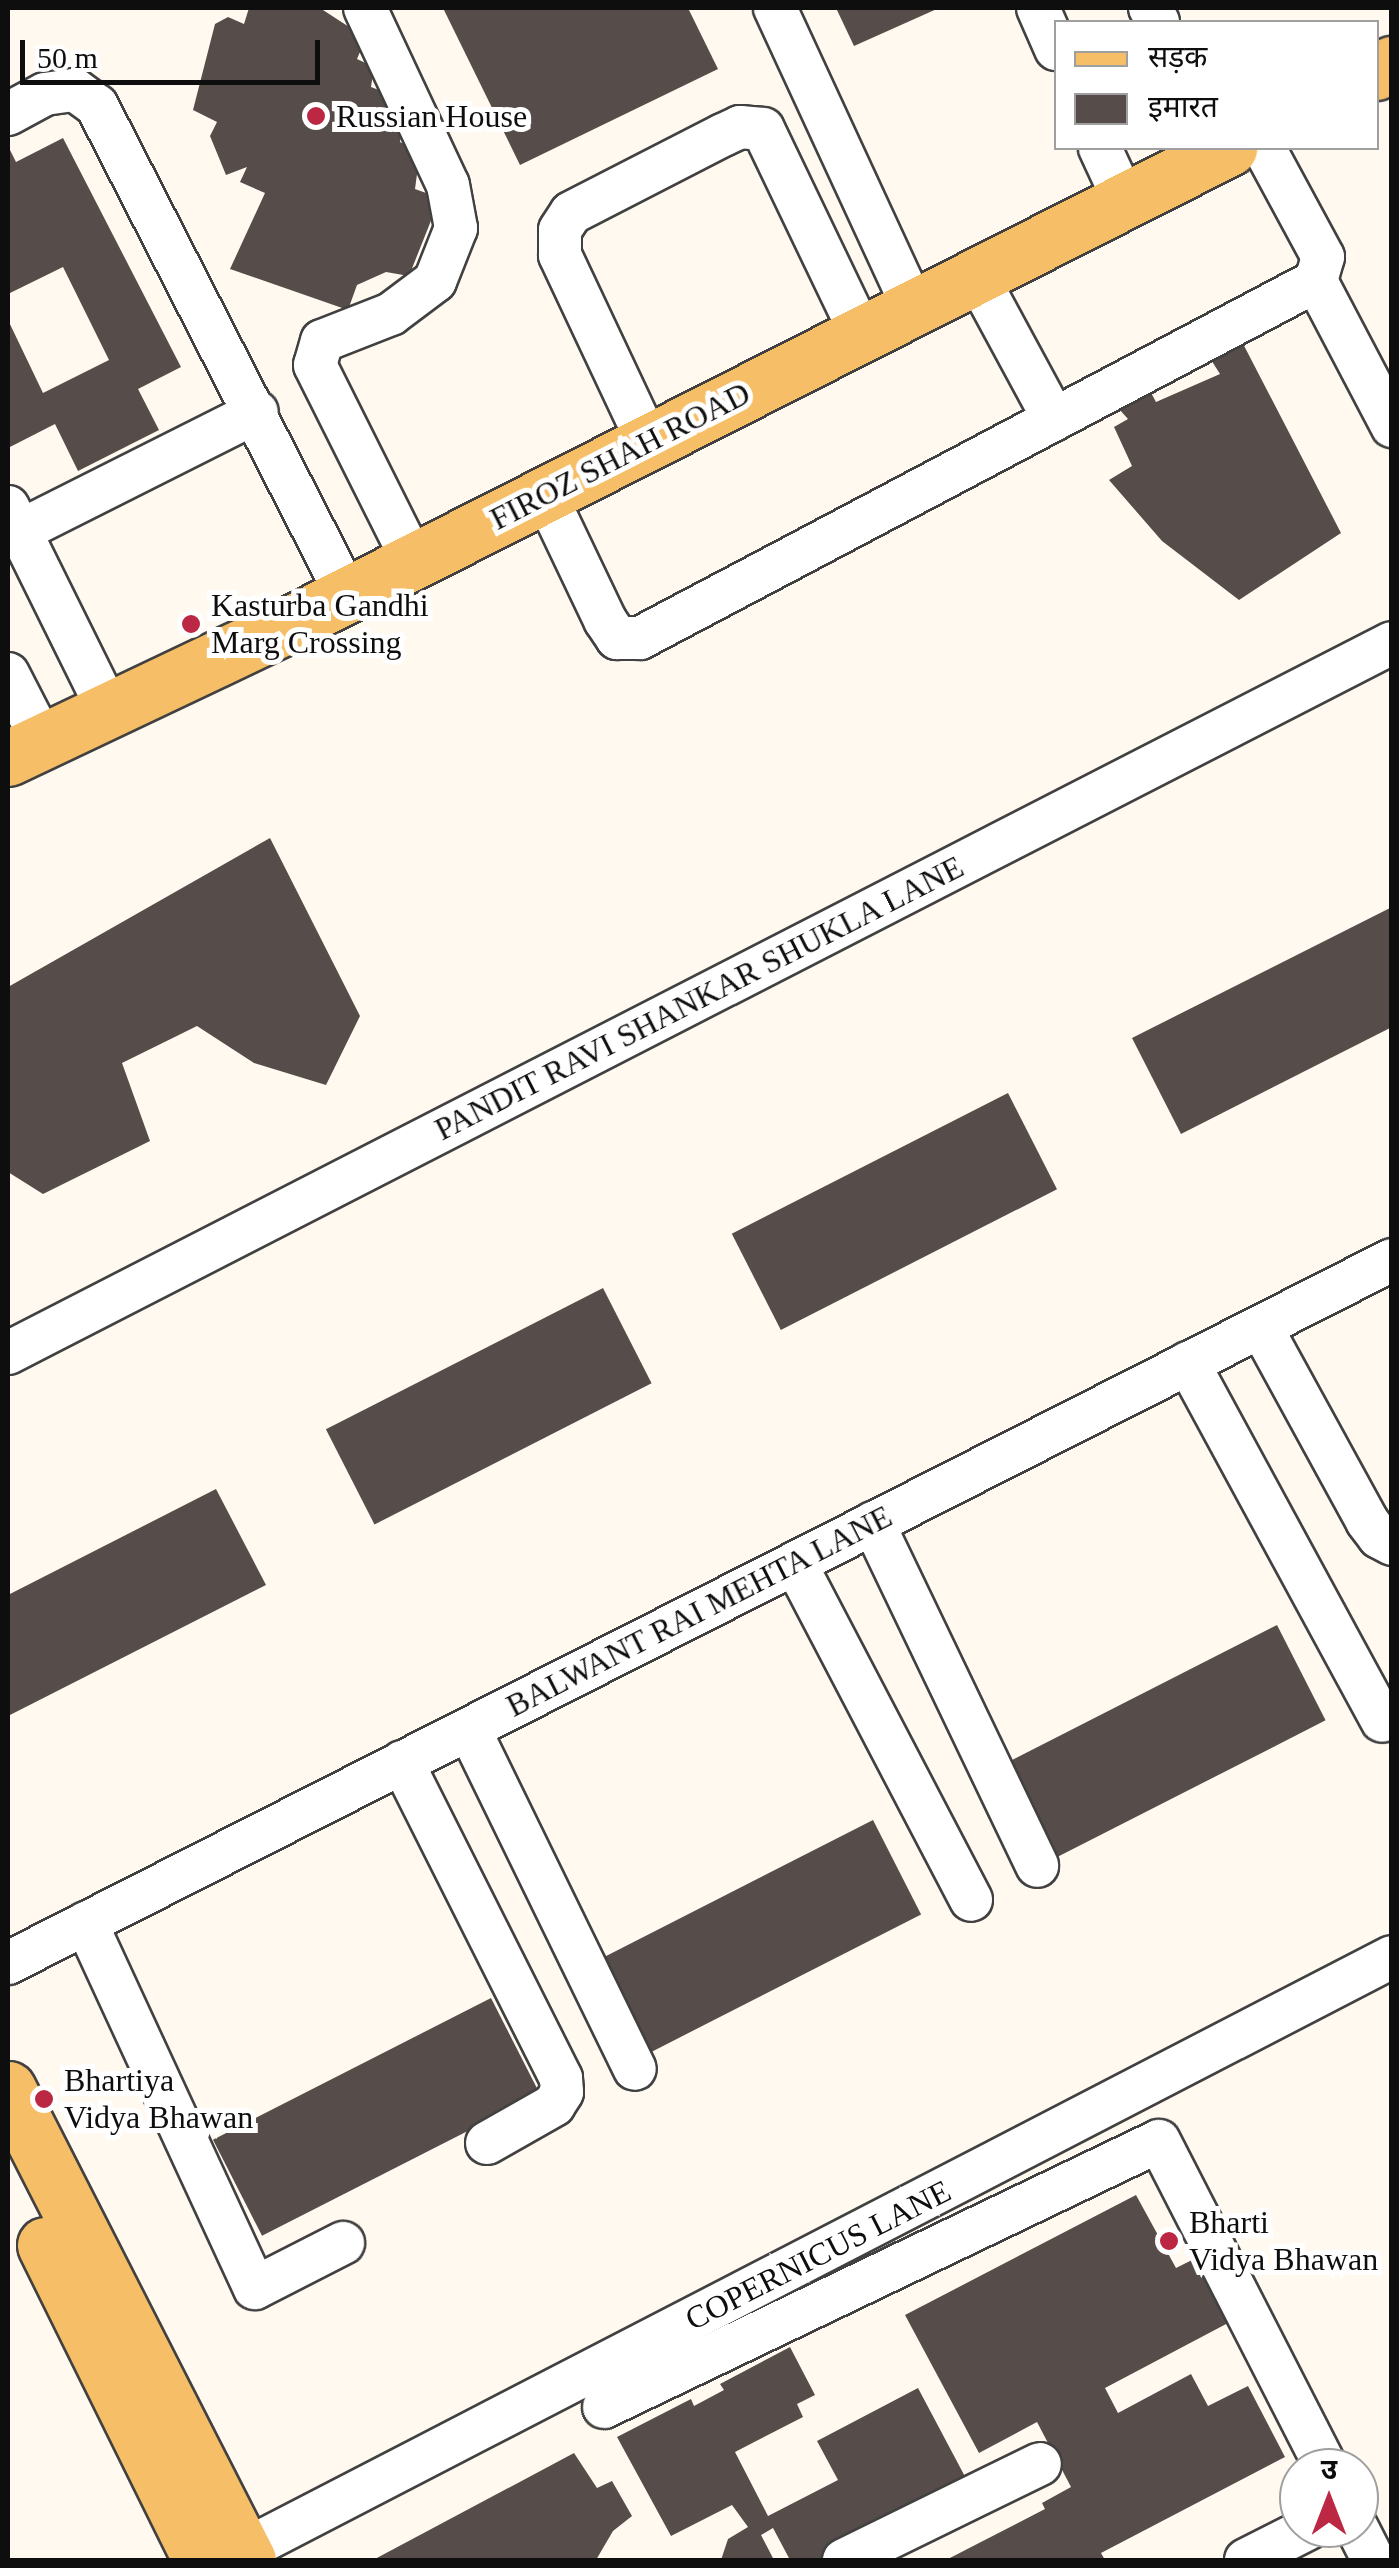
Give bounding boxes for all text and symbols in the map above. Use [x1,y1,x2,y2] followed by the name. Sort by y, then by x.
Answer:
[25,20,325,82] scale bar
[1054,20,1379,150] legend
[1148,40,1207,73] text: सड़क
[37,41,98,74] text: 50 m
[1148,90,1218,123] text: इमारत
[336,97,527,135] place label: Russian House
[305,105,327,127] marker: Russian House
[484,374,756,538] street label: FIROZ SHAH ROAD
[211,587,429,662] place label: Kasturba Gandhi Marg Crossing
[180,613,202,635] marker: Kasturba Gandhi Marg Crossing
[427,847,971,1149] street label: PANDIT RAVI SHANKAR SHUKLA LANE
[499,1496,899,1726] street label: BALWANT RAI MEHTA LANE
[64,2062,253,2137] place label: Bhartiya Vidya Bhawan
[33,2088,55,2110] marker: Bhartiya Vidya Bhawan
[679,2172,957,2338] street label: COPERNICUS LANE
[1189,2204,1378,2279] place label: Bharti Vidya Bhawan
[1158,2230,1180,2252] marker: Bharti Vidya Bhawan
[1279,2448,1379,2548] north arrow
[1321,2454,1337,2485] text: उ

